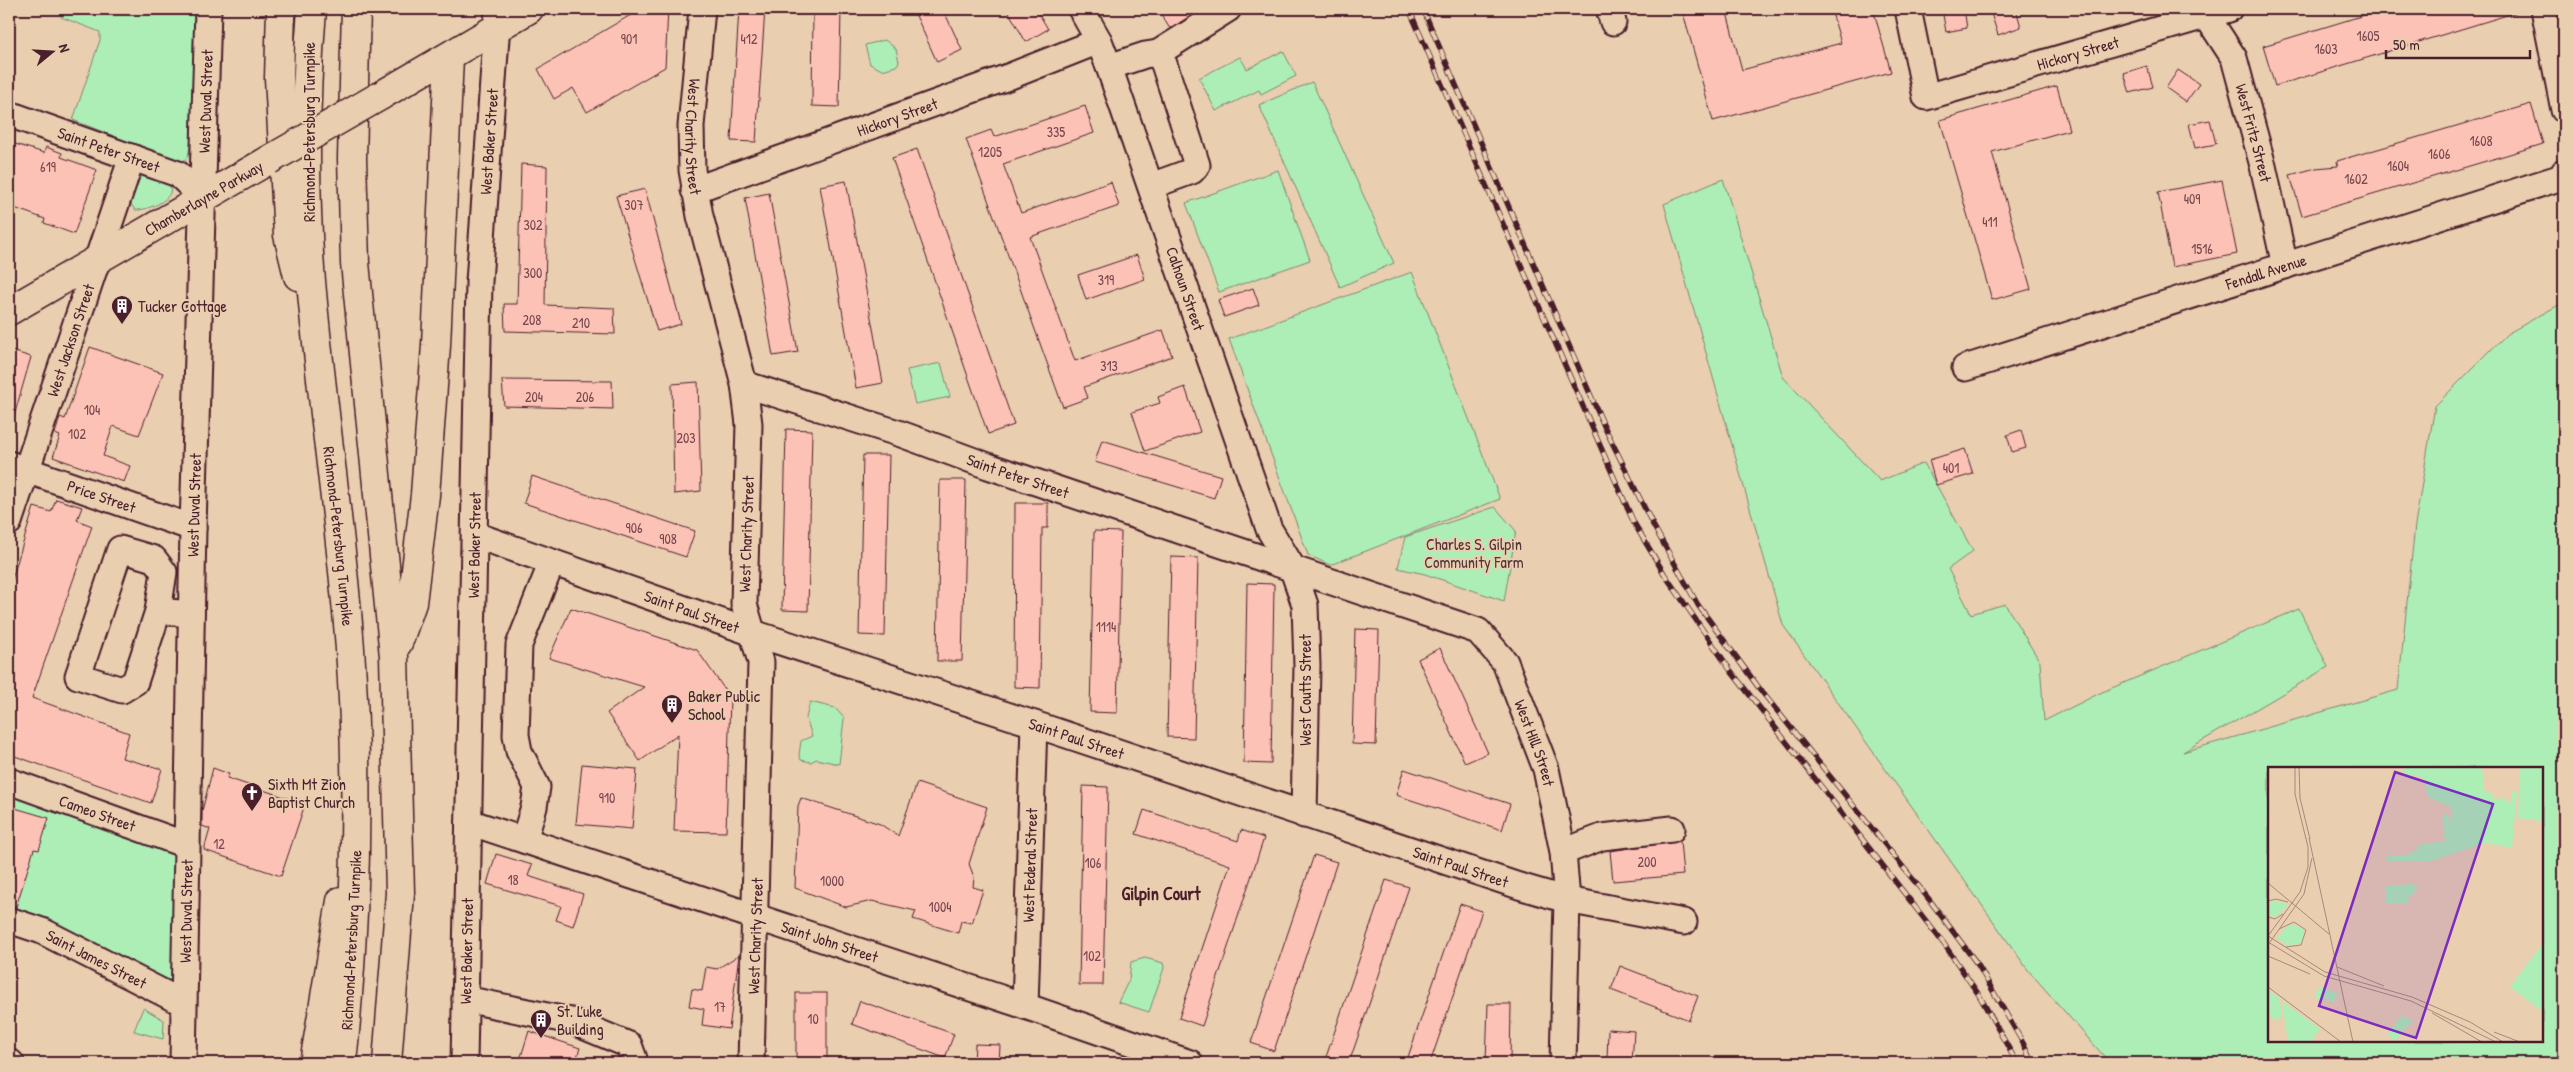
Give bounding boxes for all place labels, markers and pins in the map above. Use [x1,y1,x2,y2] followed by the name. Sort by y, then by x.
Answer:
[110,294,134,325] building icon: Tucker Cottage
[138,295,228,317] place label: Tucker Cottage
[688,685,761,725] place label: Baker Public School
[660,693,684,724] building icon: Baker Public School
[268,773,355,813] place label: Sixth Mt Zion Baptist Church
[240,781,264,812] church icon: Sixth Mt Zion Baptist Church
[557,1000,604,1040] place label: St. Luke Building
[529,1008,553,1039] building icon: St. Luke Building

